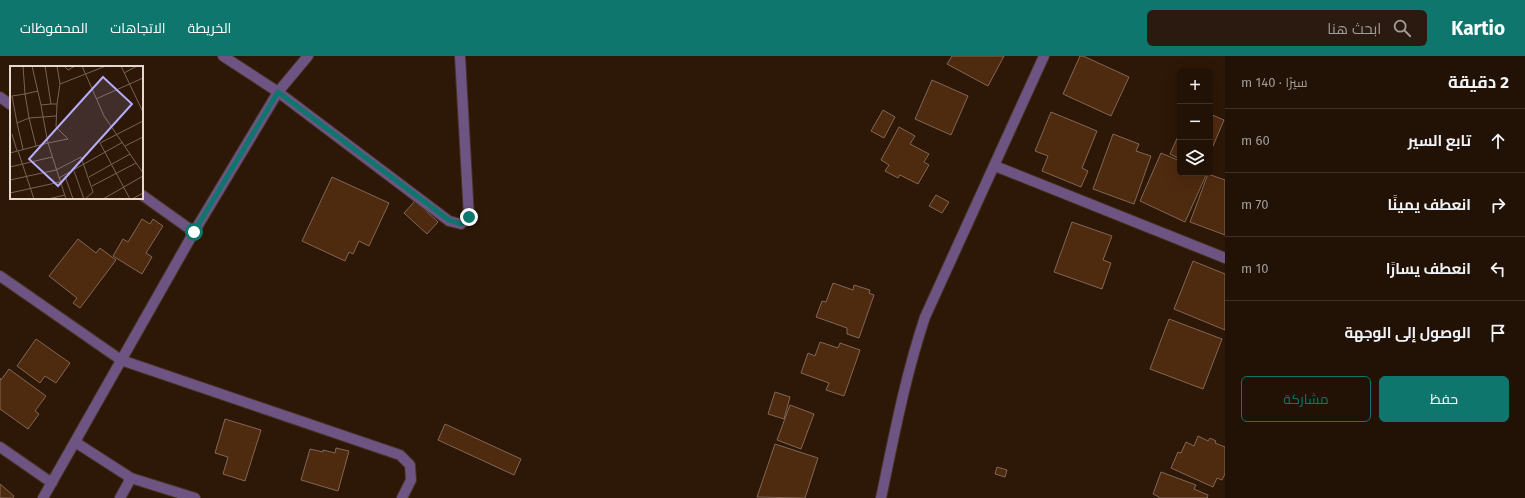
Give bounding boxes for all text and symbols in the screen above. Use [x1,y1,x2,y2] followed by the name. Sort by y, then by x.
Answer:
[1147,10,1427,46] search box
[1391,17,1413,39] icon: search
[1451,17,1505,40] text: Kartio
[20,20,88,37] text: المحفوظات
[110,20,166,37] text: الاتجاهات
[188,20,231,37] text: الخريطة
[1327,20,1381,38] text: ابحث هنا
[10,66,143,199] inset map
[1177,68,1213,176] map controls
[1177,68,1213,104] button: +
[1448,72,1509,93] text: 2 دقيقة
[1241,75,1307,90] text: سيرًا · 140 m
[1177,104,1213,140] button: −
[1487,130,1509,152] icon: ahead
[1408,132,1471,150] text: تابع السير
[1241,133,1270,148] text: 60 m
[1177,140,1213,176] button: layers
[1487,194,1509,216] icon: right
[1387,196,1471,214] text: انعطف يمينًا
[1241,197,1268,212] text: 70 m
[460,208,478,226] route end
[185,223,203,241] route start
[1487,258,1509,280] icon: left
[1386,260,1471,278] text: انعطف يسارًا
[1241,261,1269,276] text: 10 m
[1487,322,1509,344] icon: arrive
[1344,324,1471,342] text: الوصول إلى الوجهة
[1241,376,1371,422] button: مشاركة
[1379,376,1509,422] button: حفظ

